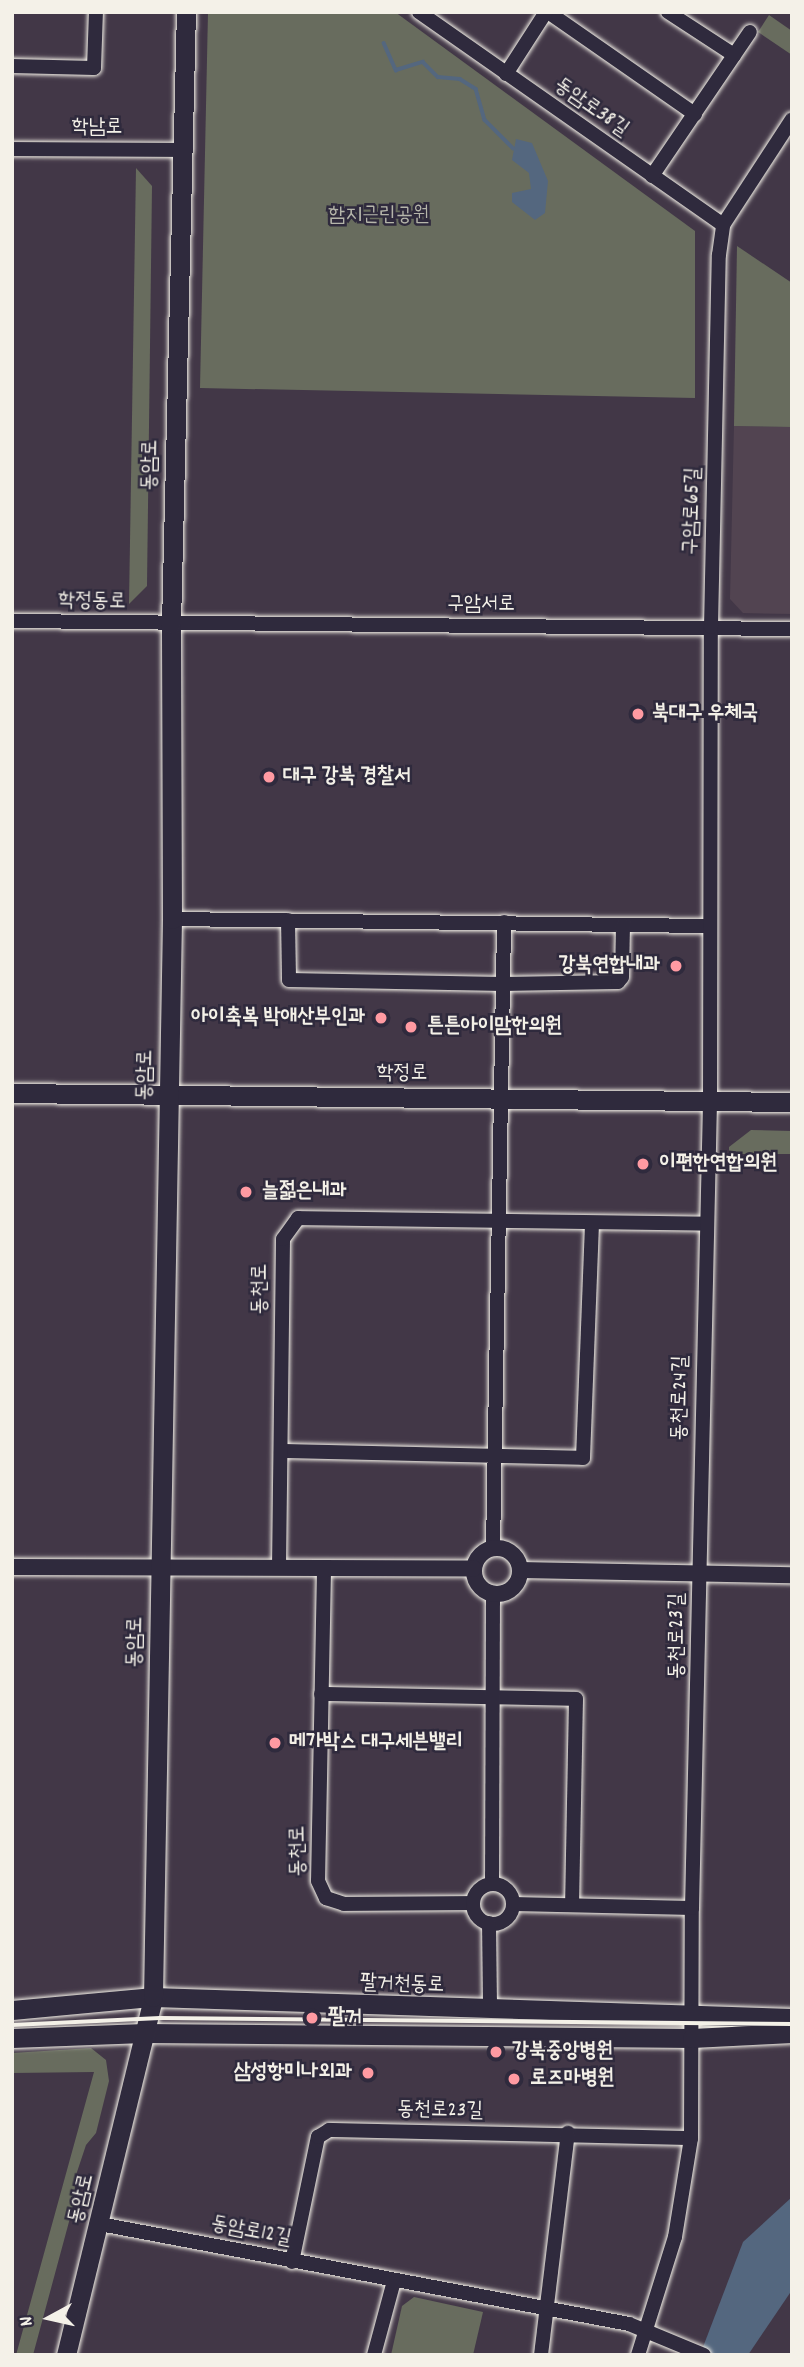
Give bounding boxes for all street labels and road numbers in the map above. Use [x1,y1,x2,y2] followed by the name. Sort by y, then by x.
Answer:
[549,73,633,143] street label: 동암로38길
[72,115,122,141] street label: 학남로
[138,439,164,491] street label: 동암로
[679,467,707,555] street label: 구암로65길
[58,589,126,615] street label: 학정동로
[447,592,515,618] street label: 구암서로
[133,1049,159,1101] street label: 동암로
[377,1061,427,1087] street label: 학정로
[248,1264,274,1314] street label: 동천로
[668,1355,694,1441] street label: 동천로24길
[665,1593,691,1679] street label: 동천로23길
[123,1616,149,1668] street label: 동암로
[286,1825,312,1877] street label: 동천로
[359,1971,445,1999] street label: 팔거천동로
[397,2098,483,2124] street label: 동천로23길
[64,2171,100,2227] street label: 동암로
[209,2212,293,2252] street label: 동암로12길

